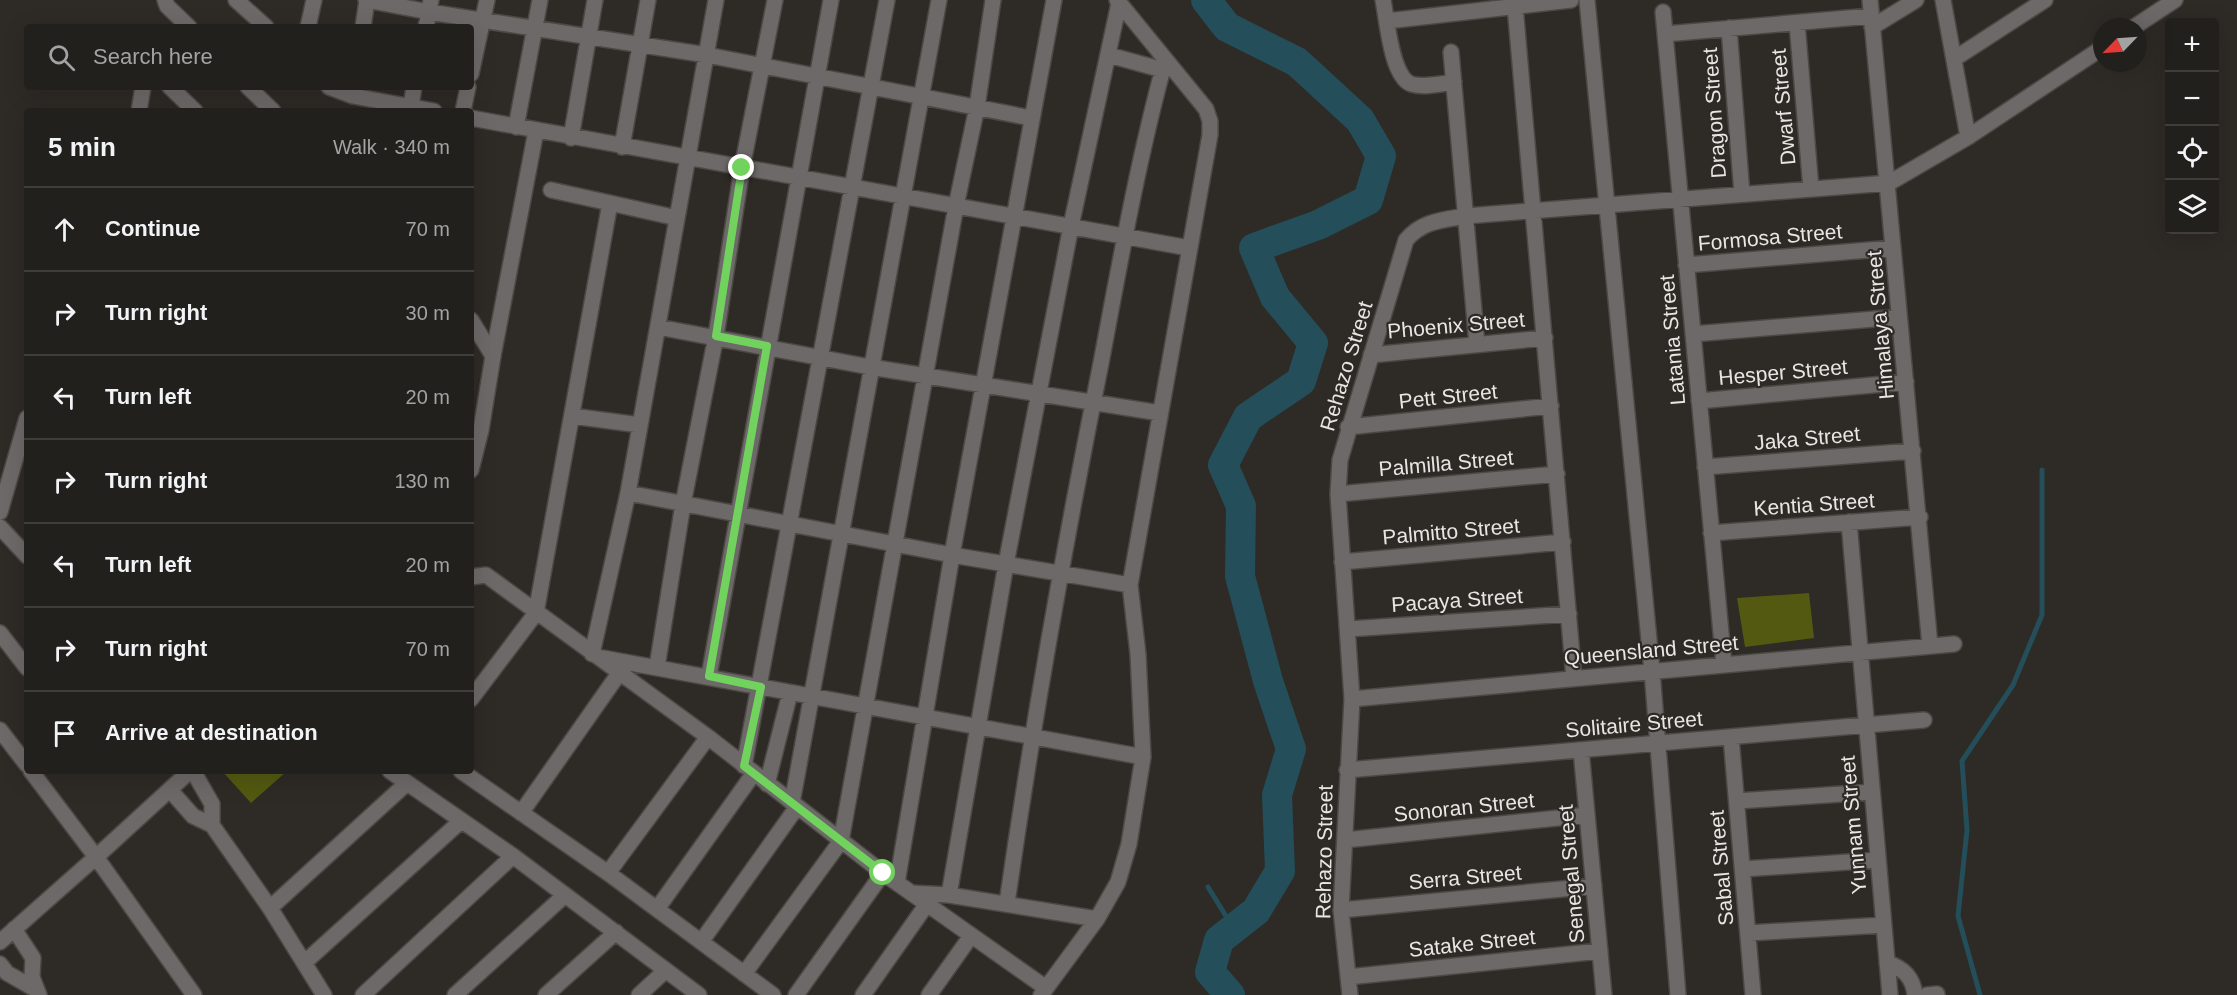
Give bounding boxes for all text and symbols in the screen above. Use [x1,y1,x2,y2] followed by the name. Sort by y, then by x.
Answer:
[2093,18,2147,72] north arrow
[2165,18,2219,234] map controls
[2165,18,2219,72] button: +
[24,24,474,90] search box
[45,41,78,74] icon: search
[93,44,213,69] text: Search here
[1698,47,1730,179] street label: Dragon Street
[1766,48,1800,166] street label: Dwarf Street
[2165,72,2219,126] button: −
[2165,126,2219,180] button: locate
[48,132,116,162] text: 5 min
[333,136,450,158] text: Walk · 340 m
[728,154,754,180] route end
[2165,180,2219,234] button: layers
[48,213,81,246] icon: ahead
[105,216,200,241] text: Continue
[406,218,450,240] text: 70 m
[1697,219,1843,255] street label: Formosa Street
[1862,249,1898,400] street label: Himalaya Street
[1655,274,1689,406] street label: Latania Street
[48,297,81,330] icon: right
[1315,298,1377,434] street label: Rehazo Street
[105,300,207,325] text: Turn right
[406,302,450,324] text: 30 m
[1386,308,1526,342] street label: Phoenix Street
[1717,355,1849,389] street label: Hesper Street
[1397,379,1499,413] street label: Pett Street
[48,381,81,414] icon: left
[105,384,191,409] text: Turn left
[406,386,450,408] text: 20 m
[1753,422,1861,454] street label: Jaka Street
[1378,446,1515,480] street label: Palmilla Street
[48,465,81,498] icon: right
[105,468,207,493] text: Turn right
[394,470,450,492] text: 130 m
[1753,488,1876,520] street label: Kentia Street
[1381,514,1521,548] street label: Palmitto Street
[48,549,81,582] icon: left
[105,552,191,577] text: Turn left
[406,554,450,576] text: 20 m
[1390,584,1524,616] street label: Pacaya Street
[1563,631,1739,669] street label: Queensland Street
[48,633,81,666] icon: right
[105,636,207,661] text: Turn right
[406,638,450,660] text: 70 m
[1564,707,1704,741] street label: Solitaire Street
[48,717,81,750] icon: arrive
[105,720,318,745] text: Arrive at destination
[1835,755,1871,895] street label: Yunnam Street
[1311,785,1337,919] street label: Rehazo Street
[1393,788,1536,826] street label: Sonoran Street
[1553,804,1589,944] street label: Senegal Street
[1704,809,1737,927] street label: Sabal Street
[869,859,895,885] route start
[1408,861,1523,893] street label: Serra Street
[1408,925,1537,961] street label: Satake Street

